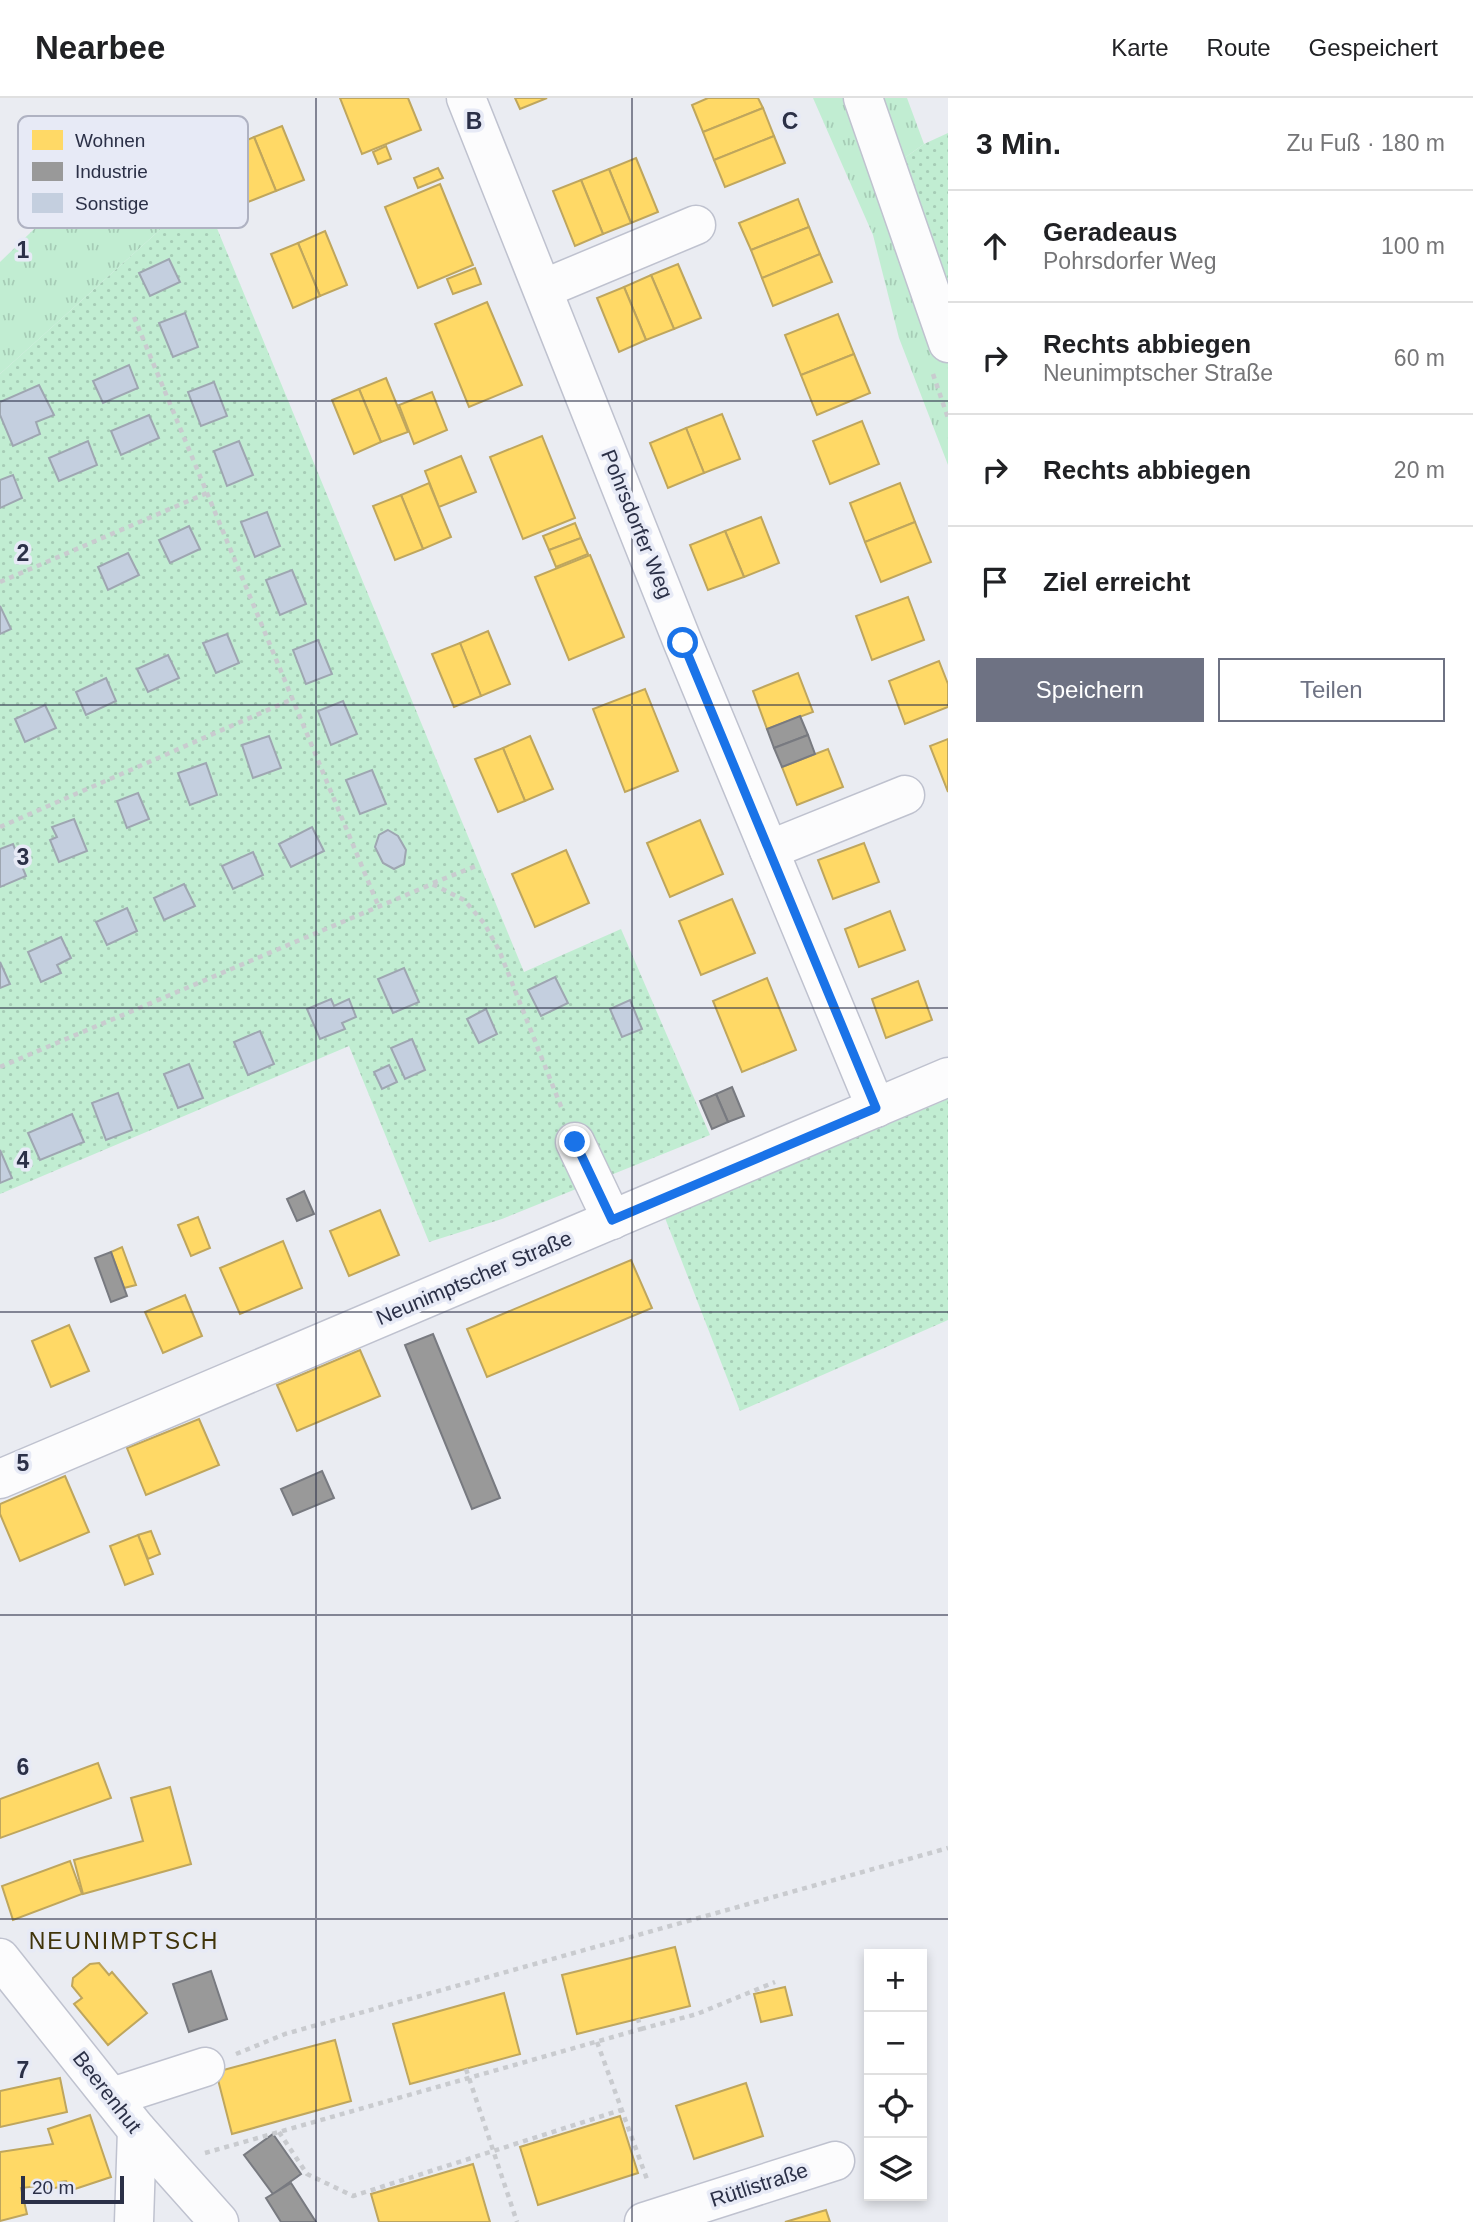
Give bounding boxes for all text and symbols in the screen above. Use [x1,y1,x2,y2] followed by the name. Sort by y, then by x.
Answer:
[35,29,165,66] text: Nearbee
[1111,34,1169,61] text: Karte
[1207,34,1271,61] text: Route
[1309,34,1438,61] text: Gespeichert
[466,108,482,134] text: B
[782,108,798,134] text: C
[18,116,248,228] legend
[976,127,1061,160] text: 3 Min.
[75,130,145,151] text: Wohnen
[1287,130,1445,156] text: Zu Fuß · 180 m
[75,161,148,182] text: Industrie
[75,193,149,214] text: Sonstige
[1043,217,1177,247] text: Geradeaus
[976,227,1014,265] icon: ahead
[1381,233,1445,259] text: 100 m
[17,237,30,263] text: 1
[1043,248,1216,274] text: Pohrsdorfer Weg
[1043,329,1251,359] text: Rechts abbiegen
[976,339,1014,377] icon: right
[1394,345,1445,371] text: 60 m
[1043,360,1273,386] text: Neunimptscher Straße
[597,446,678,602] street label: Pohrsdorfer Weg
[976,451,1014,489] icon: right
[1043,455,1251,485] text: Rechts abbiegen
[1394,457,1445,483] text: 20 m
[17,540,29,566] text: 2
[976,563,1014,601] icon: arrive
[1043,567,1190,597] text: Ziel erreicht
[667,627,698,658] route start
[976,658,1204,722] button: Speichern
[1218,658,1445,722] button: Teilen
[17,844,29,870] text: 3
[559,1126,590,1157] route end
[17,1147,30,1173] text: 4
[373,1226,575,1329] street label: Neunimptscher Straße
[17,1450,30,1476] text: 5
[17,1754,29,1780] text: 6
[29,1928,219,1954] district label: NEUNIMPTSCH
[864,1949,927,2201] map controls
[864,1949,927,2012] button: +
[864,2012,927,2075] button: −
[68,2046,146,2137] street label: Beerenhut
[17,2057,29,2083] text: 7
[864,2075,927,2138] button: locate
[864,2138,927,2201] button: layers
[707,2158,811,2211] street label: Rütlistraße
[21,2173,124,2205] scale bar
[32,2177,74,2198] text: 20 m

